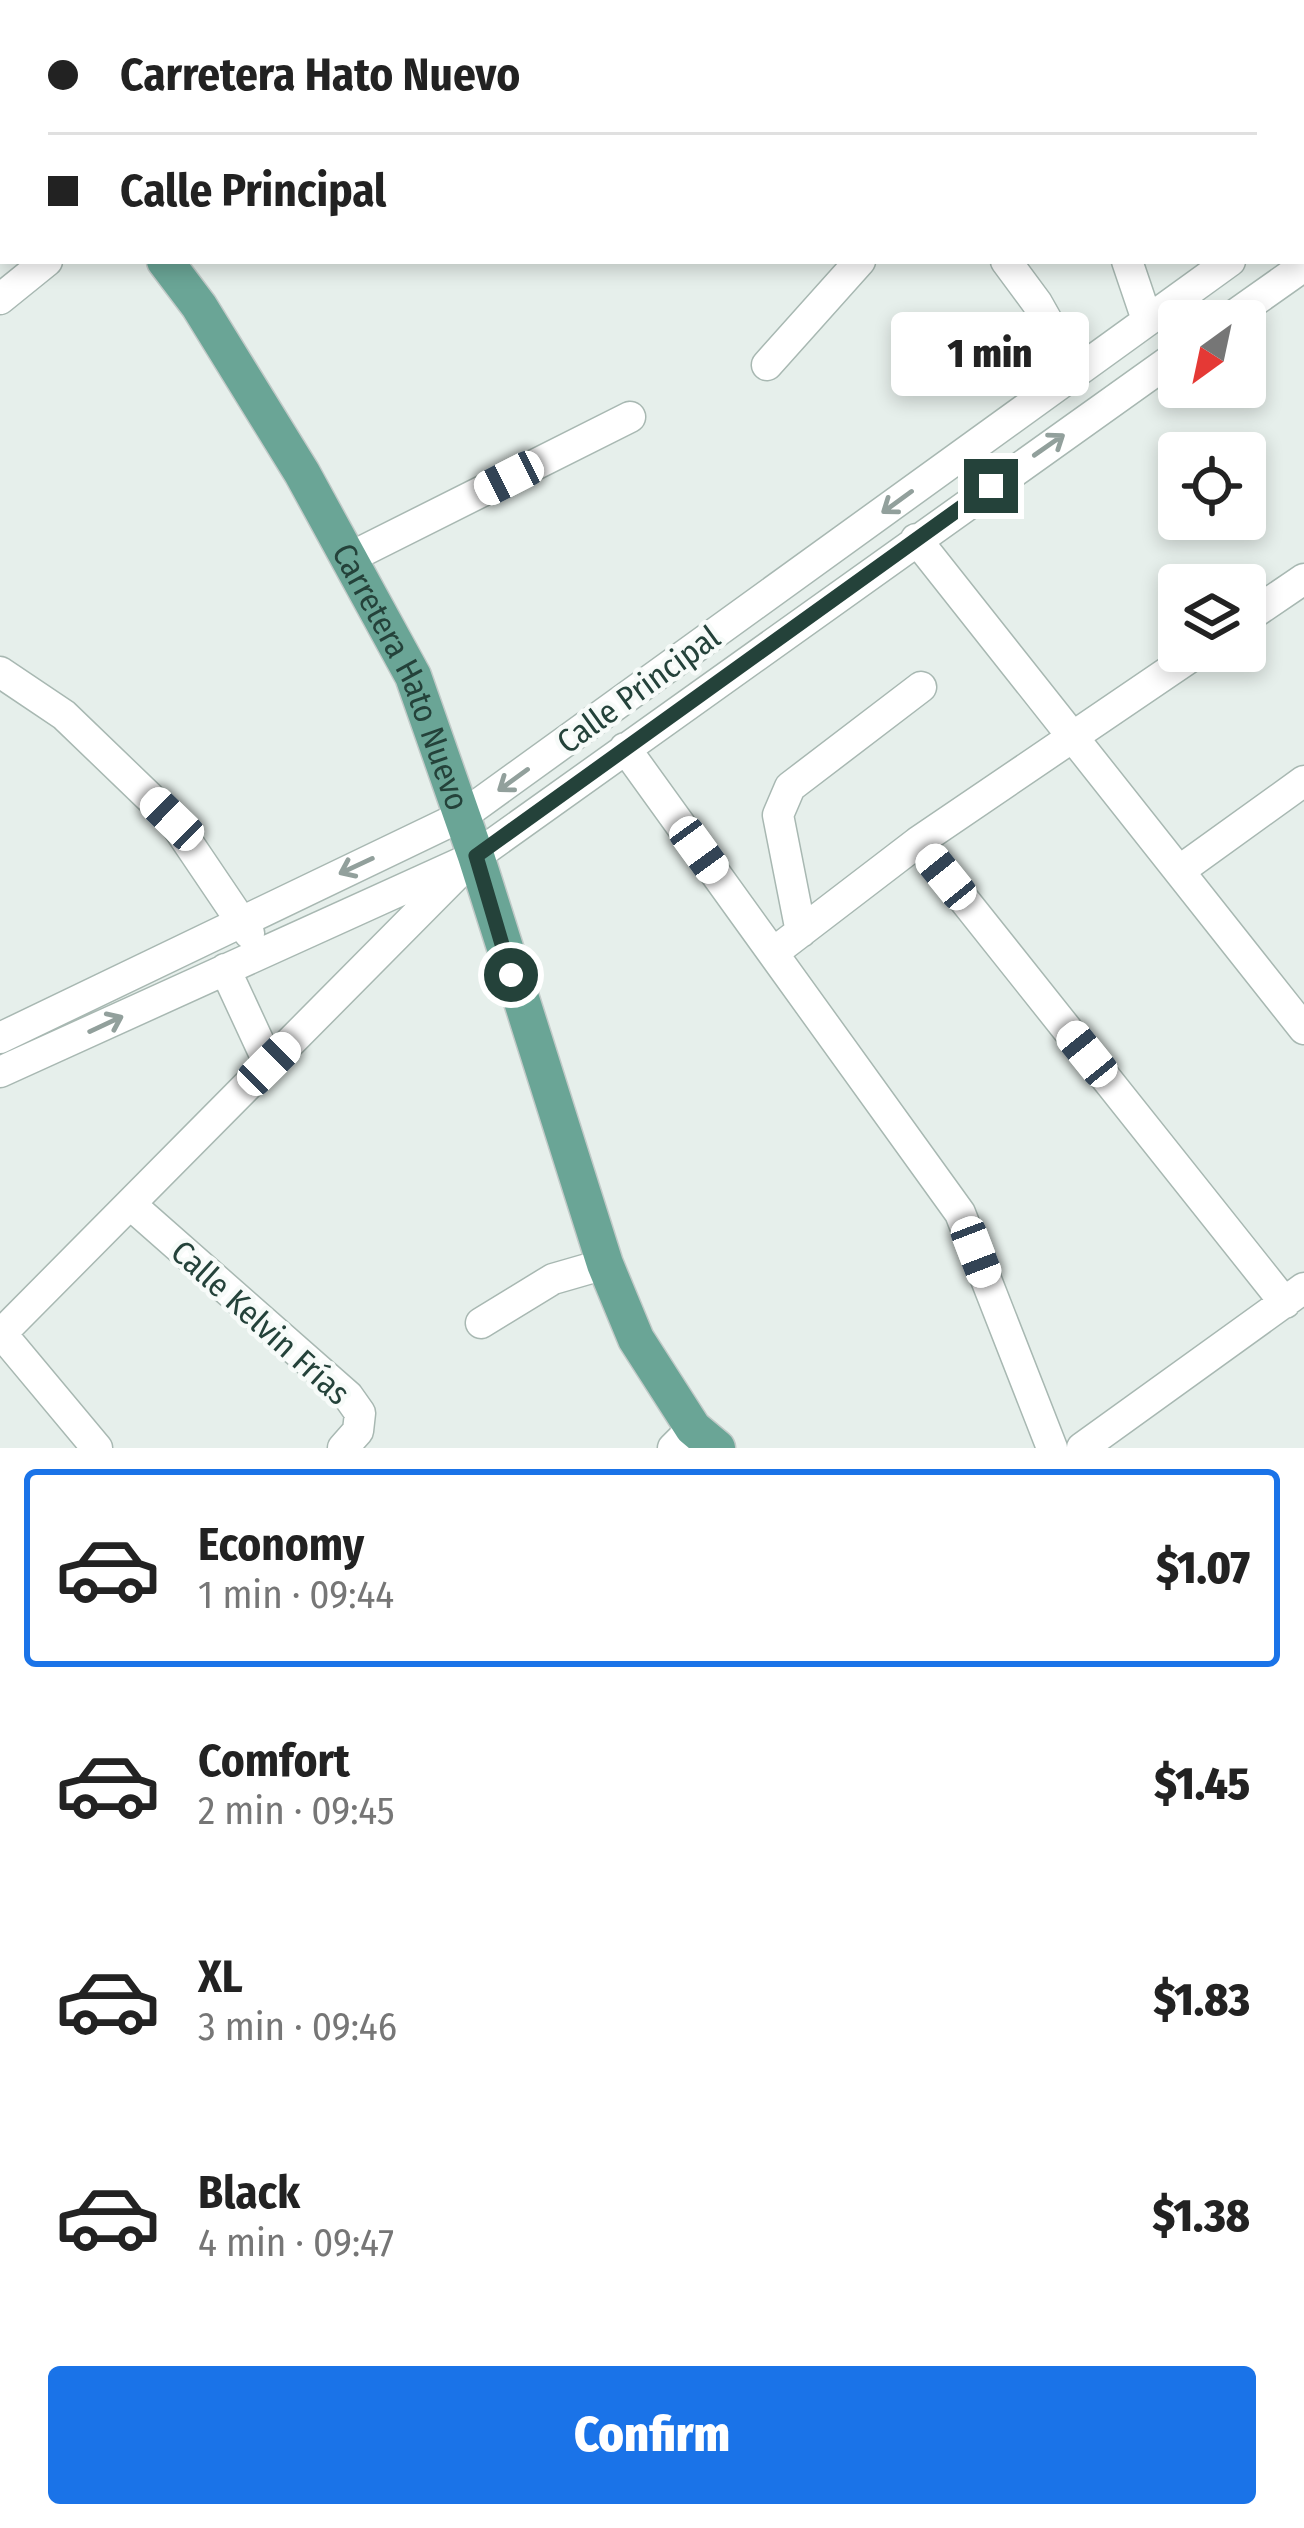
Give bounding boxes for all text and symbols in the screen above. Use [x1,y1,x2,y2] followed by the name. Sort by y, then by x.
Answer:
[120,48,520,102] text: Carretera Hato Nuevo
[120,164,386,218] text: Calle Principal
[1158,300,1266,408] north arrow
[1158,300,1266,672] map controls
[892,312,1090,396] callout: 1 min
[948,331,1032,377] text: 1 min
[1158,432,1266,540] button: locate
[1032,433,1065,458] one-way arrow
[469,446,549,510] car
[964,459,1018,513] route end
[881,489,914,514] one-way arrow
[323,537,477,816] street label: Carretera Hato Nuevo
[1158,564,1266,672] button: layers
[549,617,728,762] street label: Calle Principal
[497,766,530,792] one-way arrow
[134,781,210,857] car
[663,810,735,890] car
[909,838,983,916] car
[339,856,375,878] one-way arrow
[484,948,538,1002] route start
[88,1011,124,1033] one-way arrow
[1050,1015,1124,1093] car
[231,1026,307,1102] car
[946,1212,1006,1292] car
[163,1232,358,1413] street label: Calle Kelvin Frías
[54,1514,162,1622] icon: car
[198,1518,364,1572] text: Economy
[1156,1541,1250,1595] text: $1.07
[198,1572,394,1618] text: 1 min · 09:44
[54,1730,162,1838] icon: car
[198,1734,350,1788] text: Comfort
[1154,1757,1250,1811] text: $1.45
[198,1788,395,1834] text: 2 min · 09:45
[54,1946,162,2054] icon: car
[198,1950,243,2004] text: XL
[1153,1973,1250,2027] text: $1.83
[198,2004,397,2050] text: 3 min · 09:46
[54,2162,162,2270] icon: car
[198,2166,300,2220] text: Black
[1153,2189,1250,2243] text: $1.38
[198,2220,394,2266] text: 4 min · 09:47
[48,2366,1256,2504] button: Confirm

